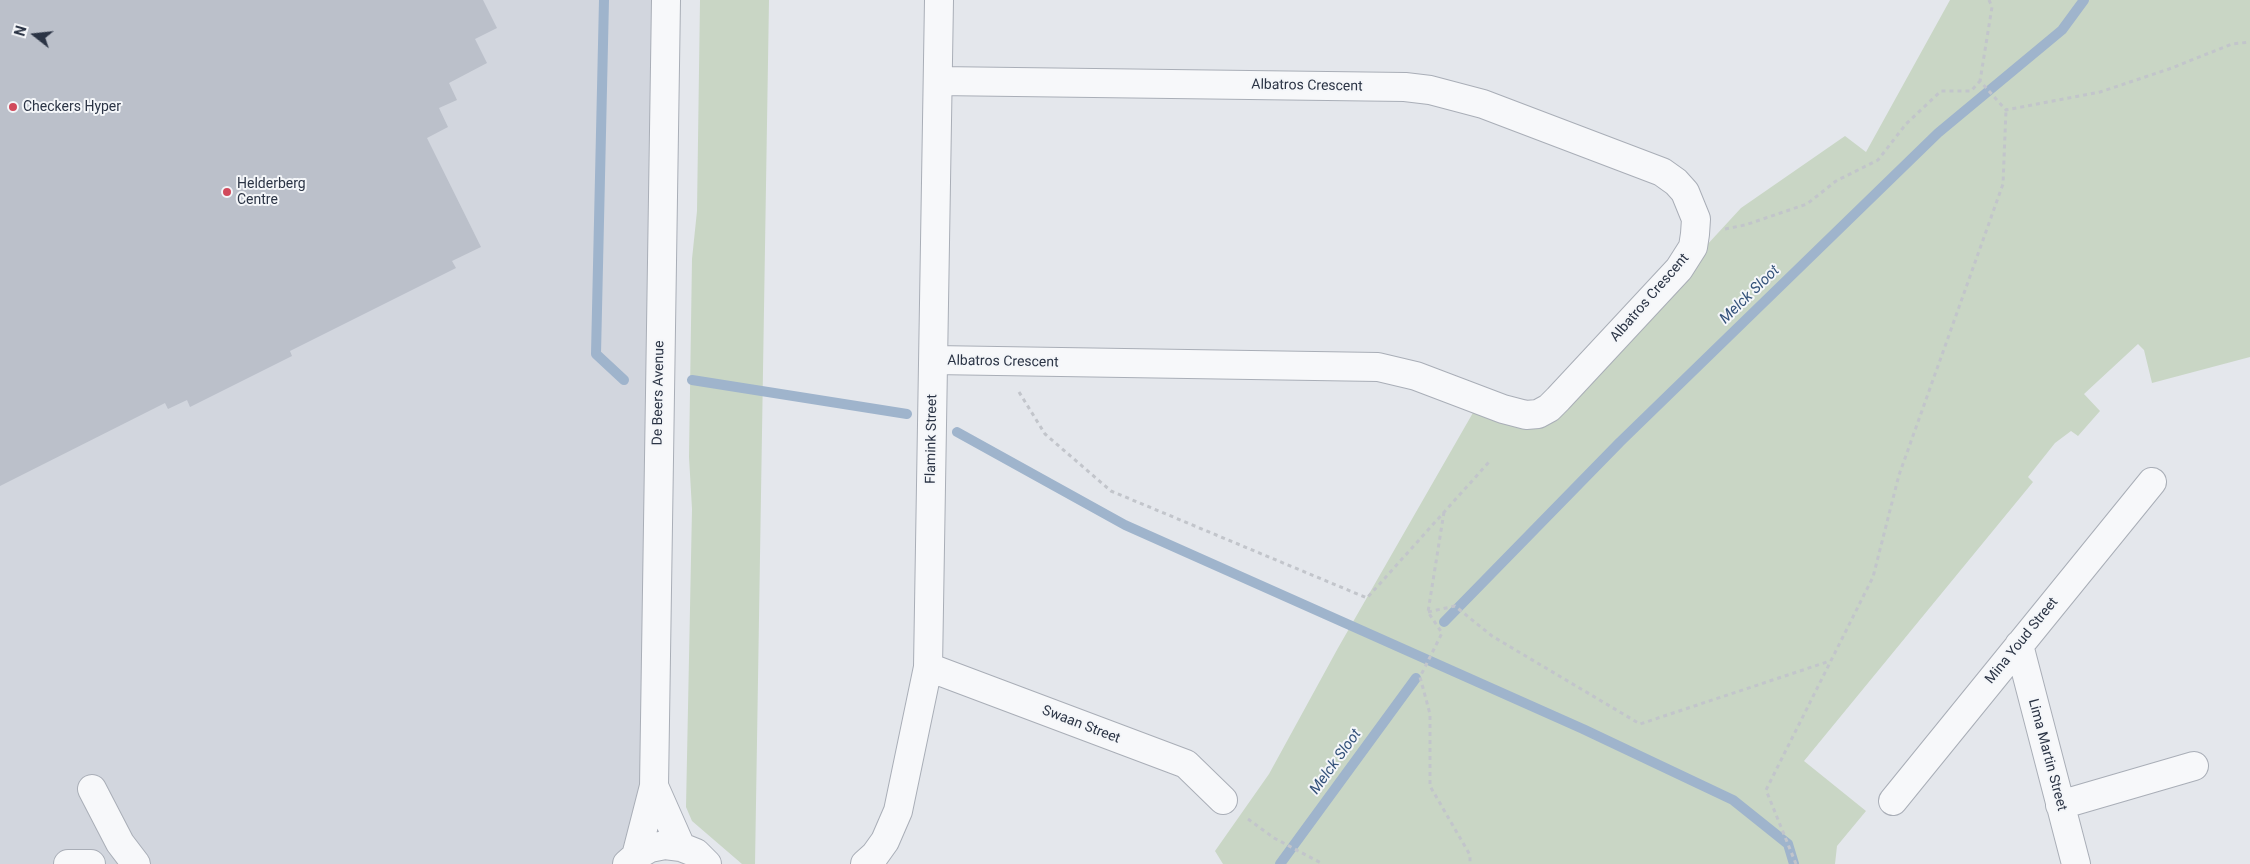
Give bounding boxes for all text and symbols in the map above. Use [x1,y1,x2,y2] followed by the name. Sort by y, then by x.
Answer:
[10,10,60,60] north arrow
[12,24,30,38] text: N
[1251,77,1363,95] street label: Albatros Crescent
[23,99,121,115] place label: Checkers Hyper
[7,101,19,113] marker: Checkers Hyper
[237,176,306,208] place label: Helderberg Centre
[221,186,233,198] marker: Helderberg Centre
[1607,250,1693,346] street label: Albatros Crescent
[1716,262,1784,328] water label: Melck Sloot
[650,340,668,446] street label: De Beers Avenue
[947,353,1059,371] street label: Albatros Crescent
[923,394,941,484] street label: Flamink Street
[1982,594,2062,688] street label: Mina Youd Street
[2024,697,2070,813] street label: Lima Martin Street
[1040,702,1122,748] street label: Swaan Street
[1306,726,1366,798] water label: Melck Sloot

